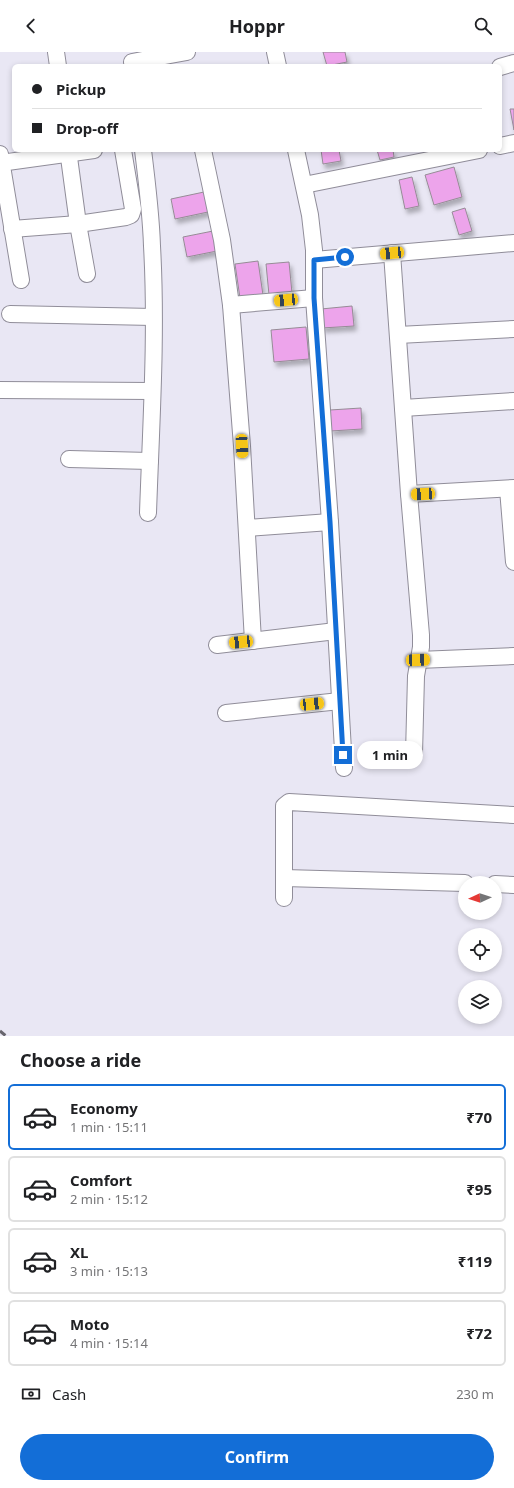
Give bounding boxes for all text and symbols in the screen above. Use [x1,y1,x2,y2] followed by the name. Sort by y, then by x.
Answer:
[229,14,285,38] text: Hoppr
[20,15,42,37] icon: back
[472,15,494,37] icon: search
[56,79,106,99] text: Pickup
[56,118,118,138] text: Drop-off
[380,246,404,260] car
[336,248,354,266] route start
[274,293,298,307] car
[235,434,249,458] car
[411,487,435,501] car
[228,635,254,649] car
[406,654,430,666] car
[299,697,325,711] car
[357,741,423,769] callout: 1 min
[334,746,352,764] route end
[372,746,408,764] text: 1 min
[458,876,502,920] north arrow
[458,876,502,1024] map controls
[458,928,502,972] button: locate
[458,980,502,1024] button: layers
[20,1048,141,1072] text: Choose a ride
[70,1098,138,1118] text: Economy
[22,1099,58,1135] icon: car
[466,1107,492,1127] text: ₹70
[70,1118,148,1136] text: 1 min · 15:11
[70,1170,132,1190] text: Comfort
[22,1171,58,1207] icon: car
[466,1179,492,1199] text: ₹95
[70,1190,148,1208] text: 2 min · 15:12
[70,1242,88,1262] text: XL
[22,1243,58,1279] icon: car
[458,1251,492,1271] text: ₹119
[70,1262,148,1280] text: 3 min · 15:13
[70,1314,109,1334] text: Moto
[22,1315,58,1351] icon: car
[466,1323,492,1343] text: ₹72
[70,1334,148,1352] text: 4 min · 15:14
[20,1383,42,1405] icon: cash
[52,1384,86,1404] text: Cash
[456,1385,494,1403] text: 230 m
[20,1434,494,1480] button: Confirm

